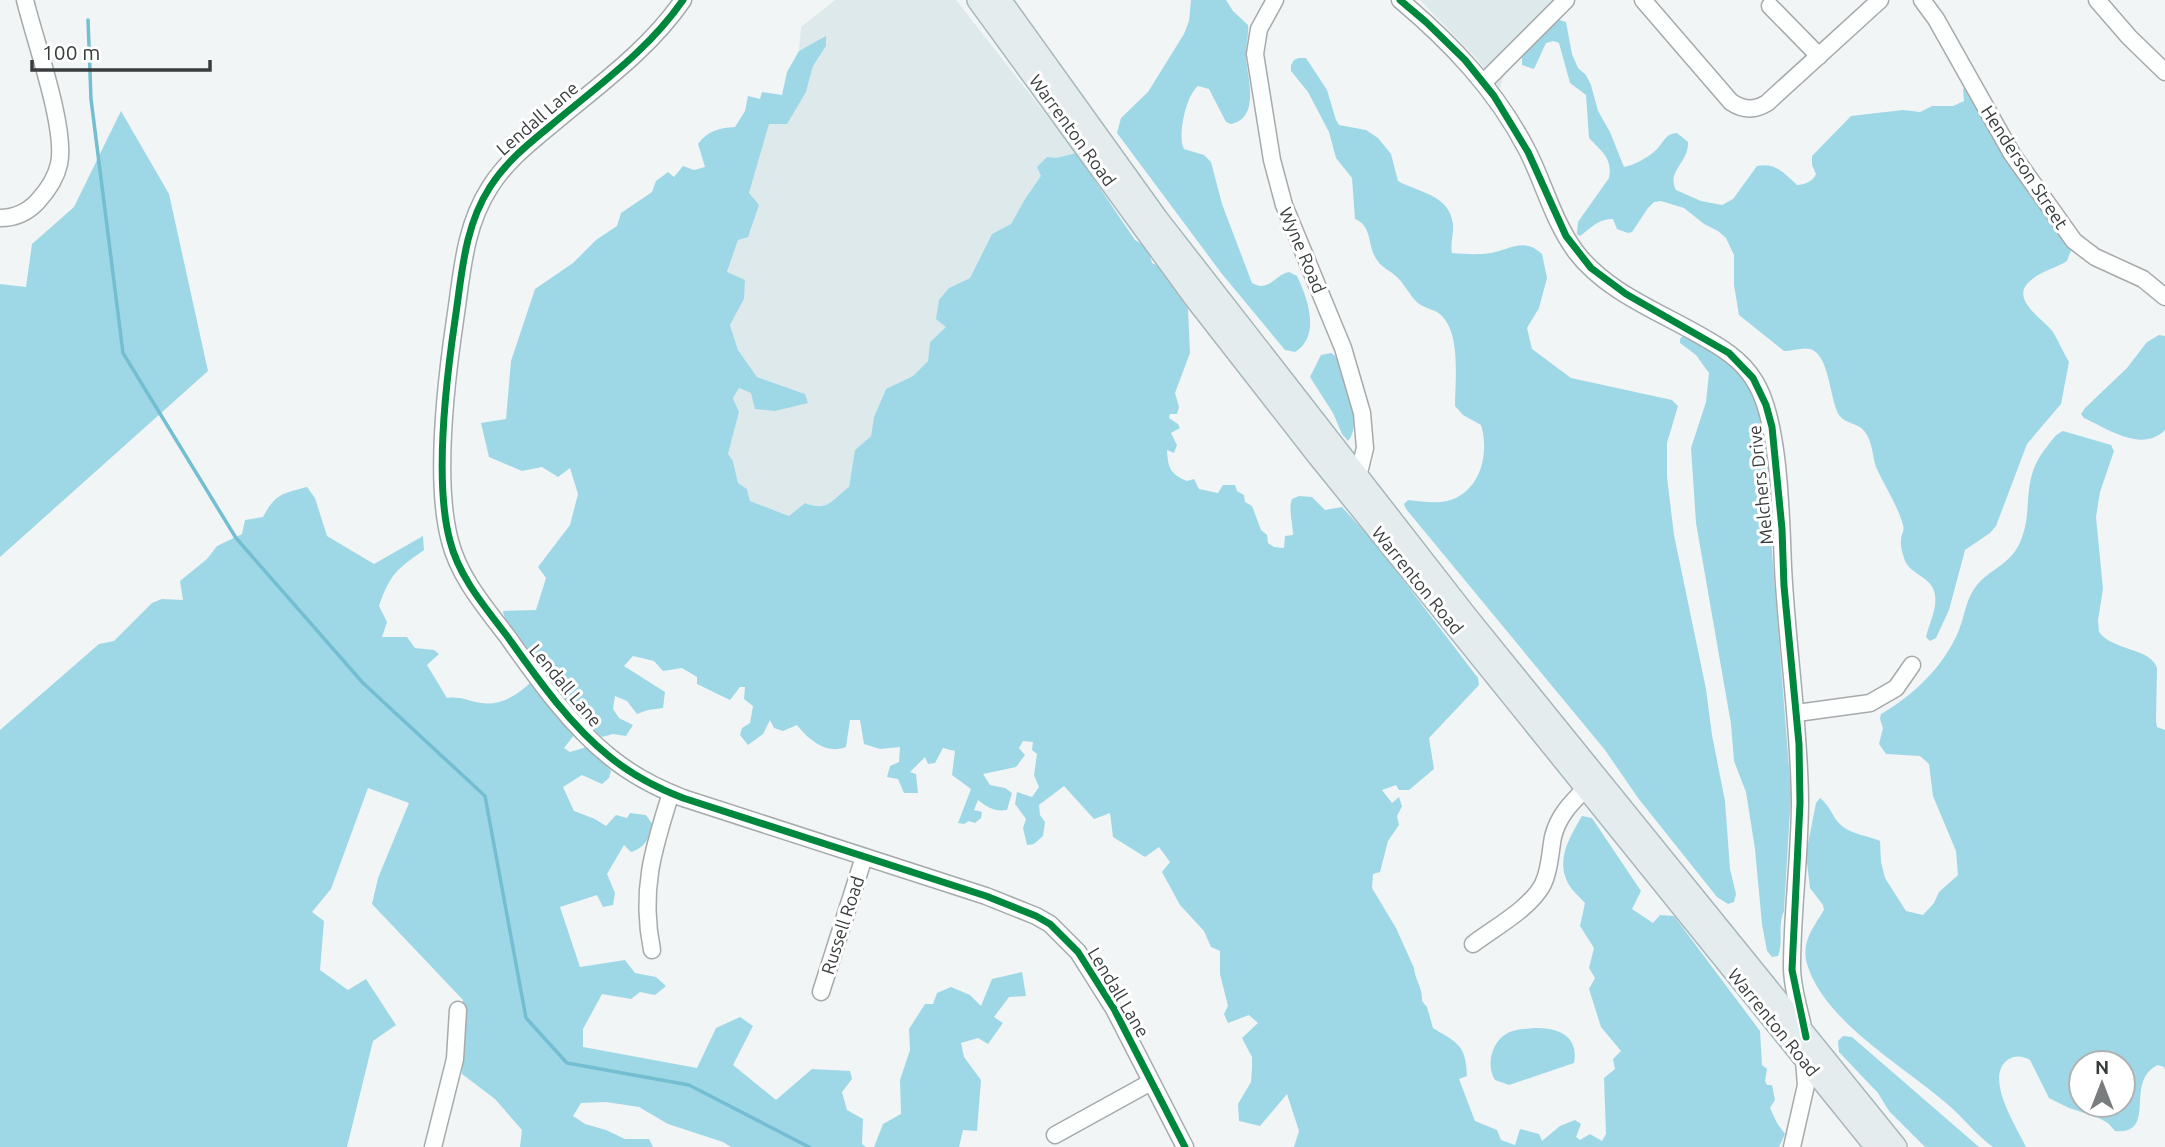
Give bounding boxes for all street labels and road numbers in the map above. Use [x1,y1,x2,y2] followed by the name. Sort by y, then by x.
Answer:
[1026,70,1120,190] street label: Warrenton Road
[492,77,582,159] street label: Lendall Lane
[1978,102,2072,232] street label: Henderson Street
[1276,204,1330,296] street label: Wyne Road
[1744,424,1776,546] street label: Melchers Drive
[1368,522,1468,638] street label: Warrenton Road
[526,640,606,730] street label: Lendall Lane
[817,873,867,977] street label: Russell Road
[1084,943,1154,1041] street label: Lendall Lane
[1724,964,1824,1080] street label: Warrenton Road

